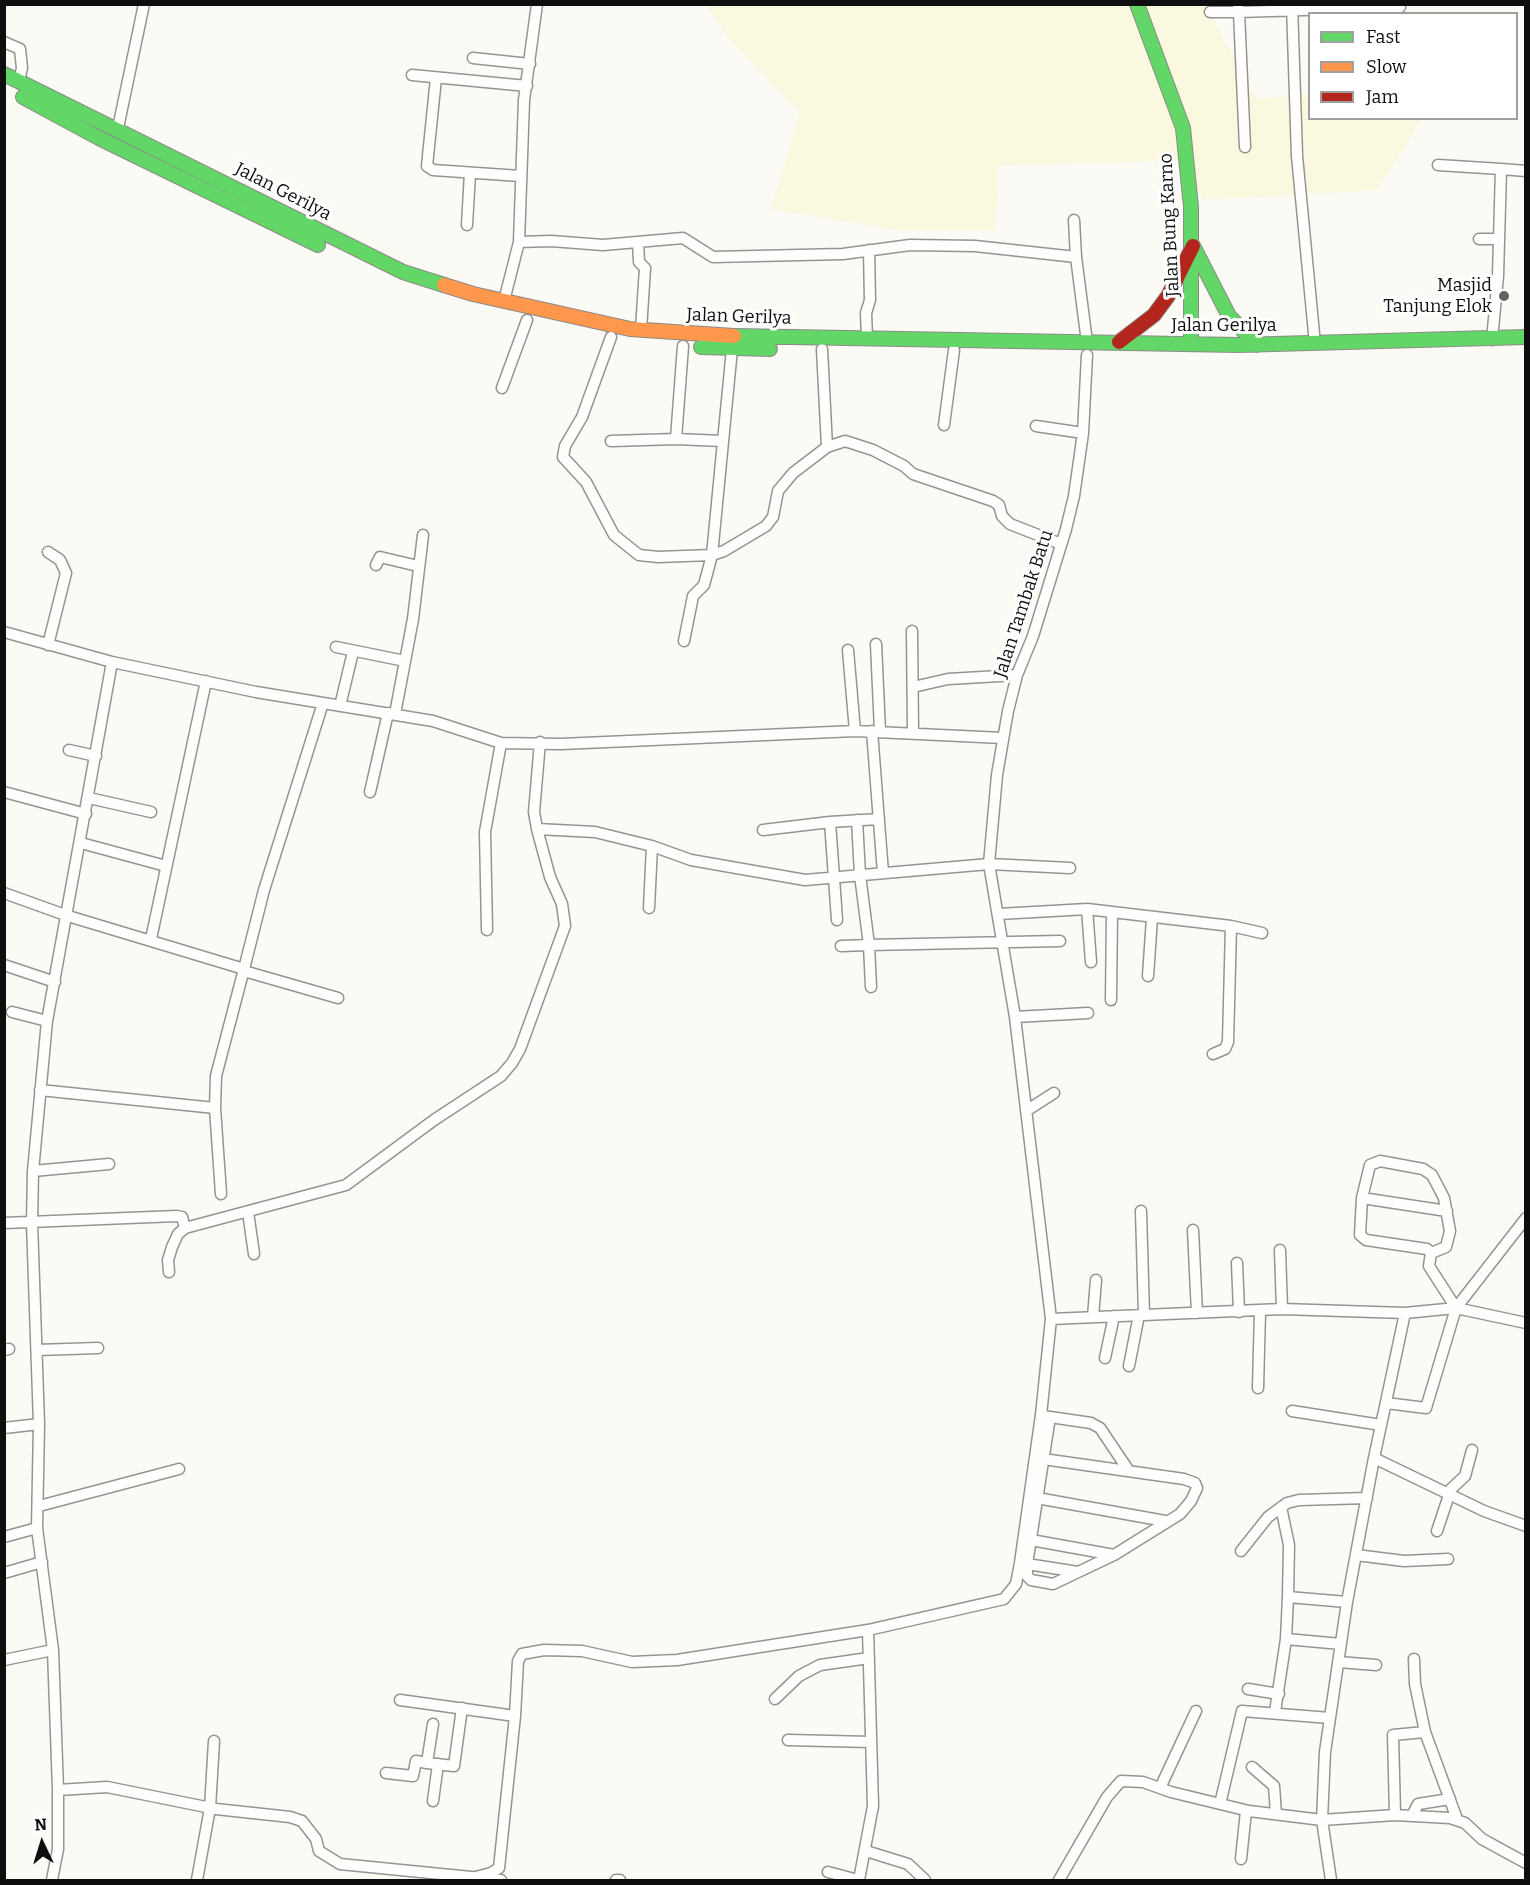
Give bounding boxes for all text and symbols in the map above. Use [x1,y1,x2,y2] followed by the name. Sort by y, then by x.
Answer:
[1308,12,1518,120] legend
[1366,26,1401,48] text: Fast
[1366,56,1406,78] text: Slow
[1366,86,1399,108] text: Jam
[1155,153,1185,297] street label: Jalan Bung Karno
[231,158,335,226] street label: Jalan Gerilya
[1383,275,1492,318] place label: Masjid Tanjung Elok
[1497,289,1511,303] marker: Masjid Tanjung Elok
[686,304,792,330] street label: Jalan Gerilya
[1171,315,1277,337] street label: Jalan Gerilya
[990,527,1058,681] street label: Jalan Tambak Batu
[12,1813,72,1873] north arrow
[34,1815,48,1834] text: N

